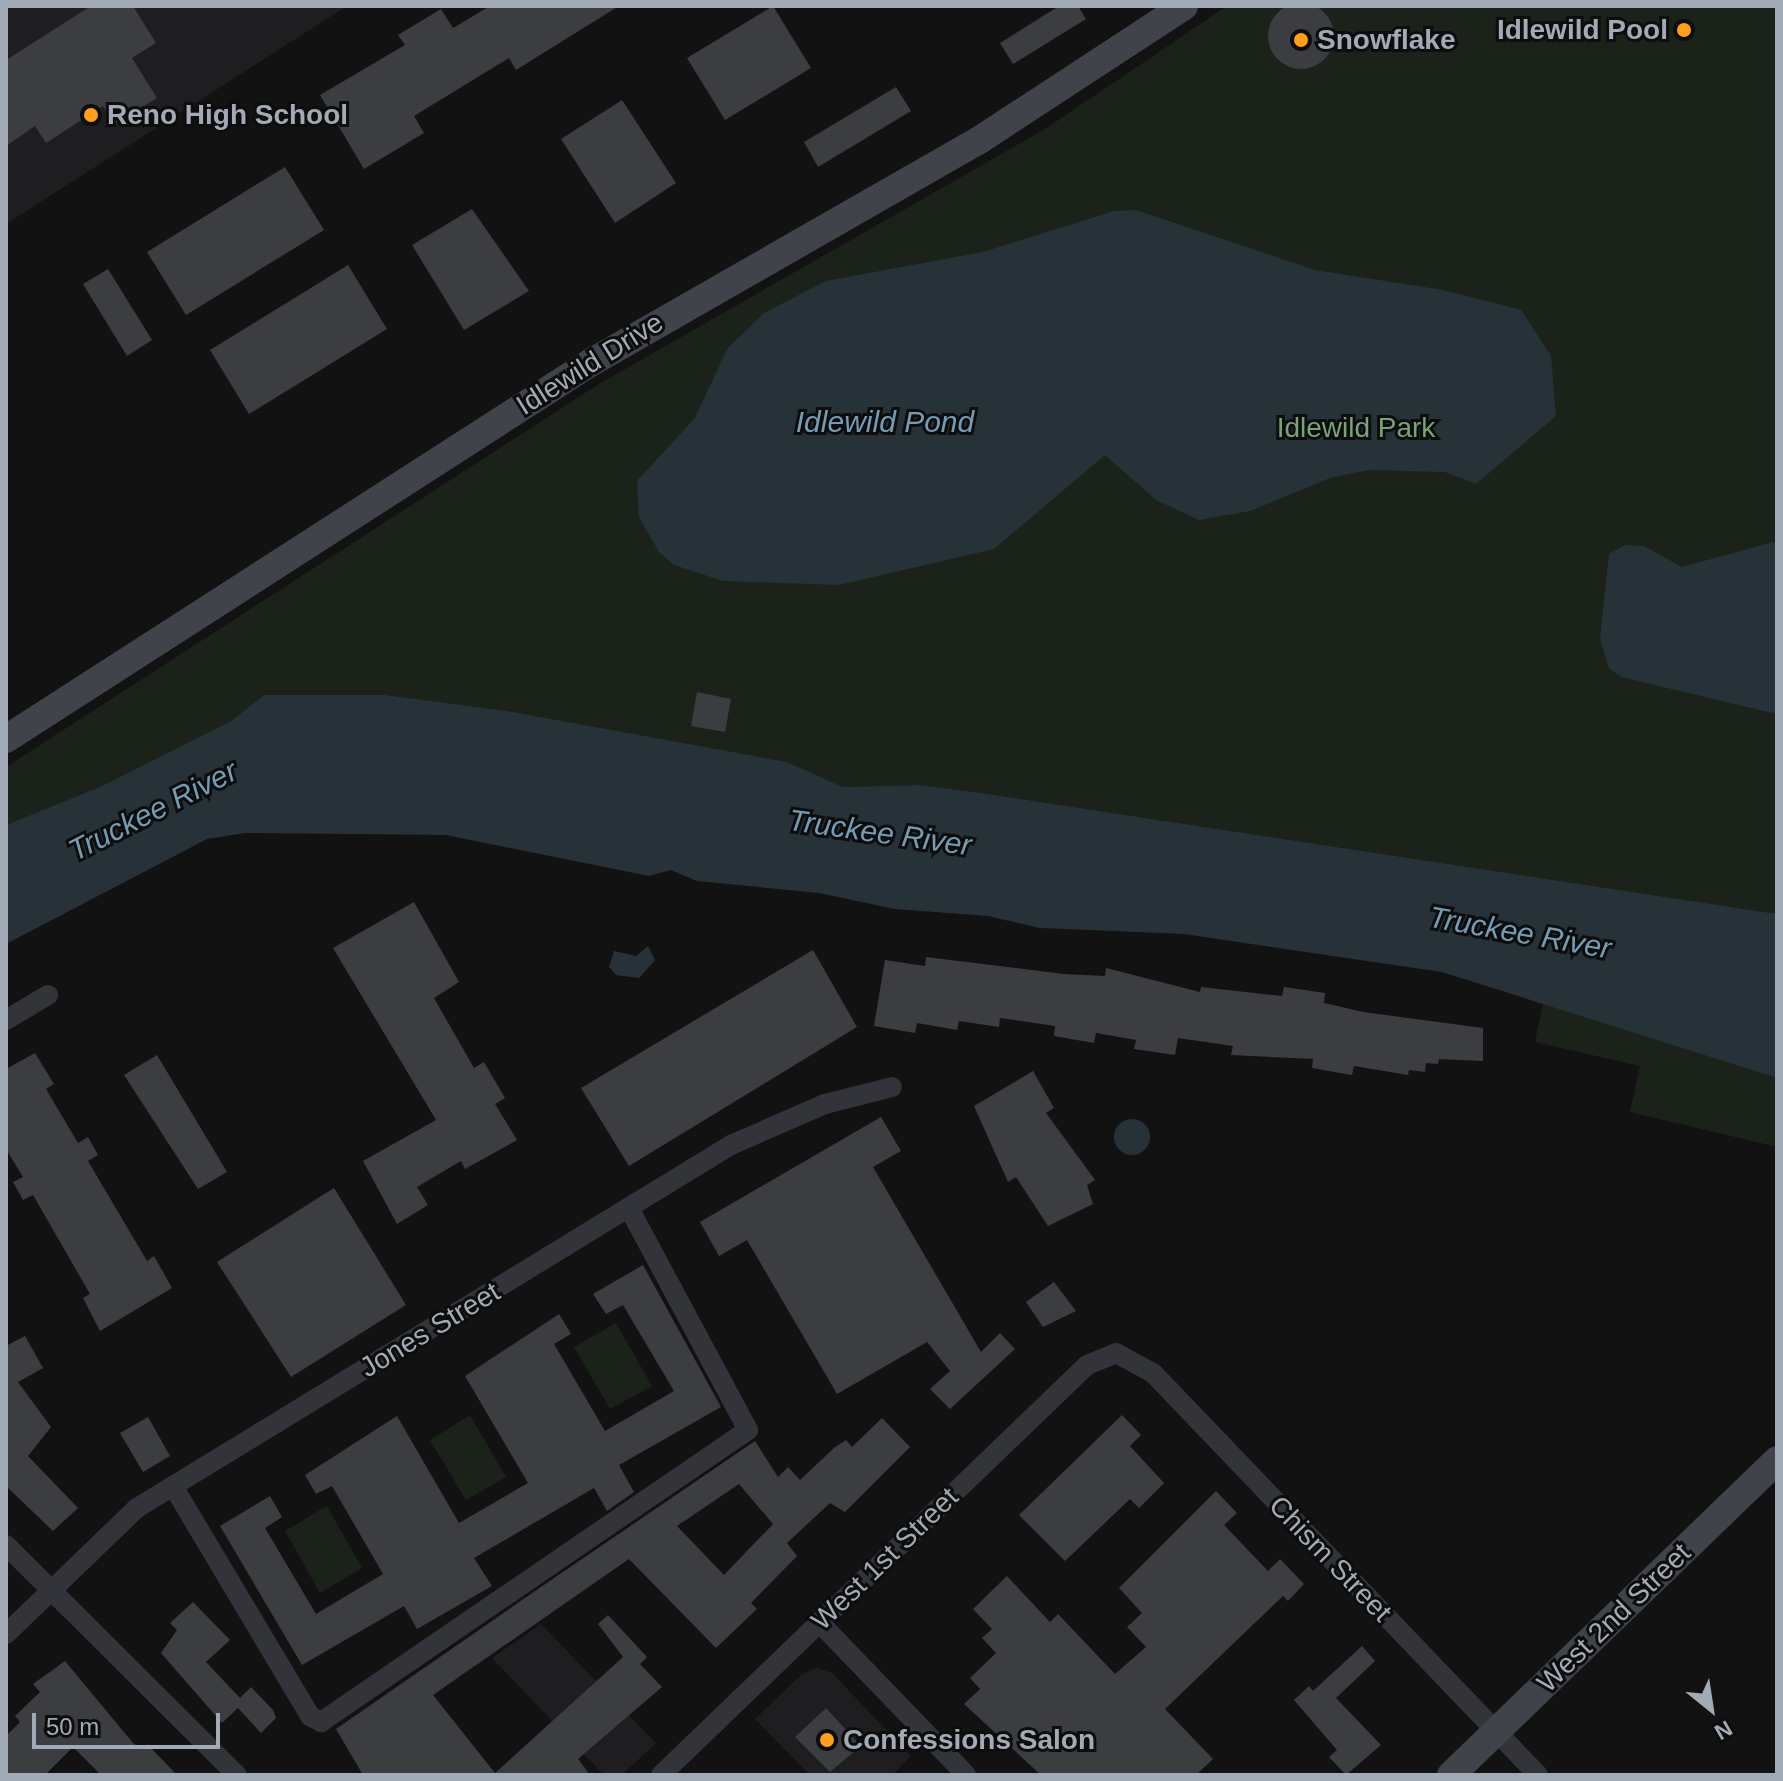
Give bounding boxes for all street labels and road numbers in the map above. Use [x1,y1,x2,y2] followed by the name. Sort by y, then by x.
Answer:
[510,306,670,422] street label: Idlewild Drive
[354,1275,506,1385] street label: Jones Street
[805,1481,965,1637] street label: West 1st Street
[1262,1489,1398,1629] street label: Chism Street
[1530,1536,1698,1700] street label: West 2nd Street

